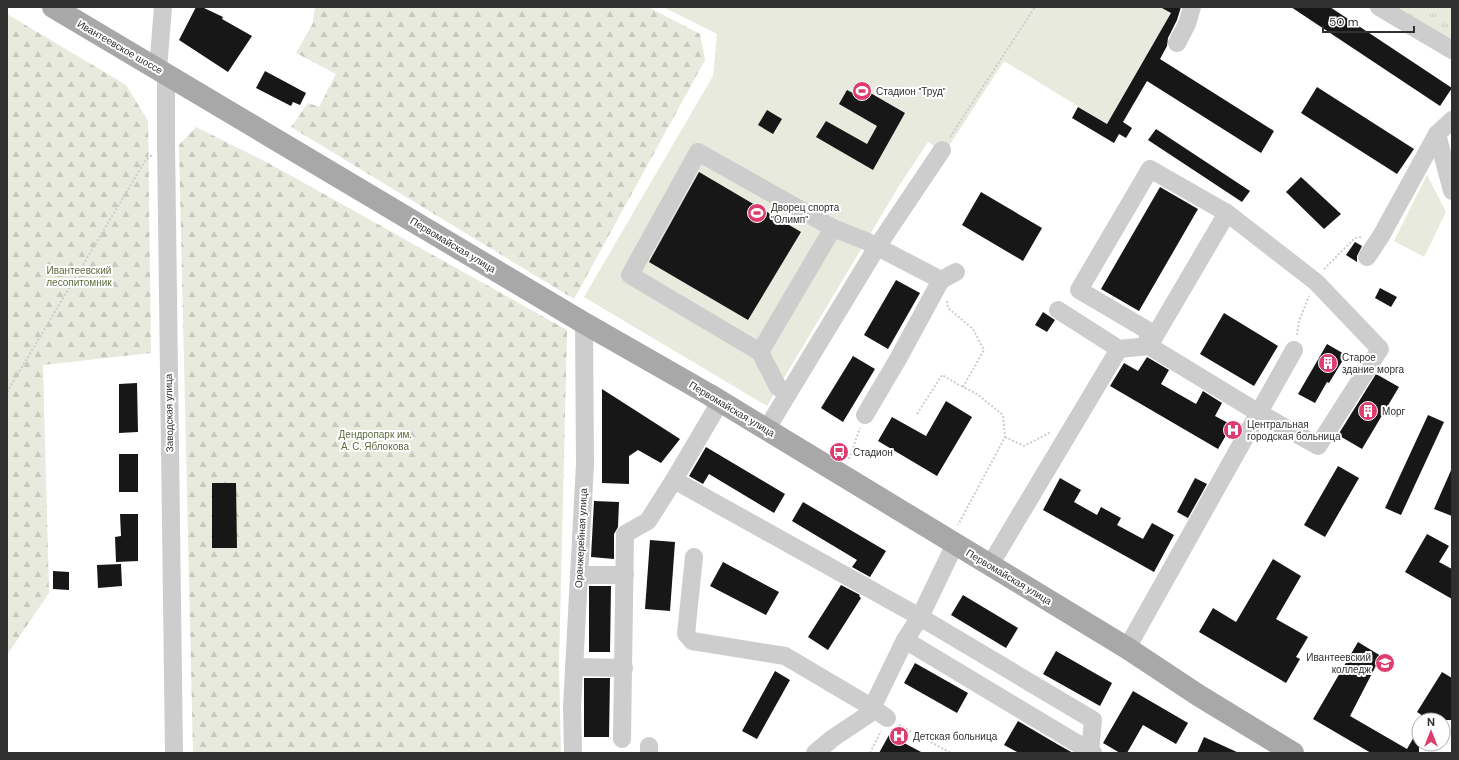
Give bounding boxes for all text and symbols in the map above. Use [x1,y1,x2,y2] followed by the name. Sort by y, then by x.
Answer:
[1323,8,1414,34] scale bar
[1329,14,1358,30] text: 50 m
[75,17,165,77] street label: Ивантеевское шоссе
[851,80,873,102] sports icon: Стадион "Труд"
[876,85,946,98] place label: Стадион "Труд"
[771,201,840,226] place label: Дворец спорта "Олимп"
[746,202,768,224] sports icon: Дворец спорта "Олимп"
[408,214,499,276] street label: Первомайская улица
[46,264,112,289] park label: Ивантеевский лесопитомник
[1342,351,1405,376] place label: Старое здание морга
[1317,352,1339,374] building icon: Старое здание морга
[162,373,176,452] street label: Заводская улица
[687,378,778,440] street label: Первомайская улица
[1357,400,1379,422] building icon: Морг
[1382,405,1406,418] place label: Морг
[1247,418,1341,443] place label: Центральная городская больница
[1222,419,1244,441] hospital icon: Центральная городская больница
[339,428,411,453] park label: Дендропарк им. А. С. Яблокова
[828,441,850,463] bus stop icon: Стадион
[853,446,893,459] place label: Стадион
[572,487,590,588] street label: Оранжерейная улица
[964,546,1055,608] street label: Первомайская улица
[1306,651,1371,676] place label: Ивантеевский колледж
[1374,652,1396,674] school or university icon: Ивантеевский колледж
[1411,712,1451,752] north arrow
[1427,715,1435,729] text: N
[888,725,910,747] hospital icon: Детская больница
[913,730,998,743] place label: Детская больница

